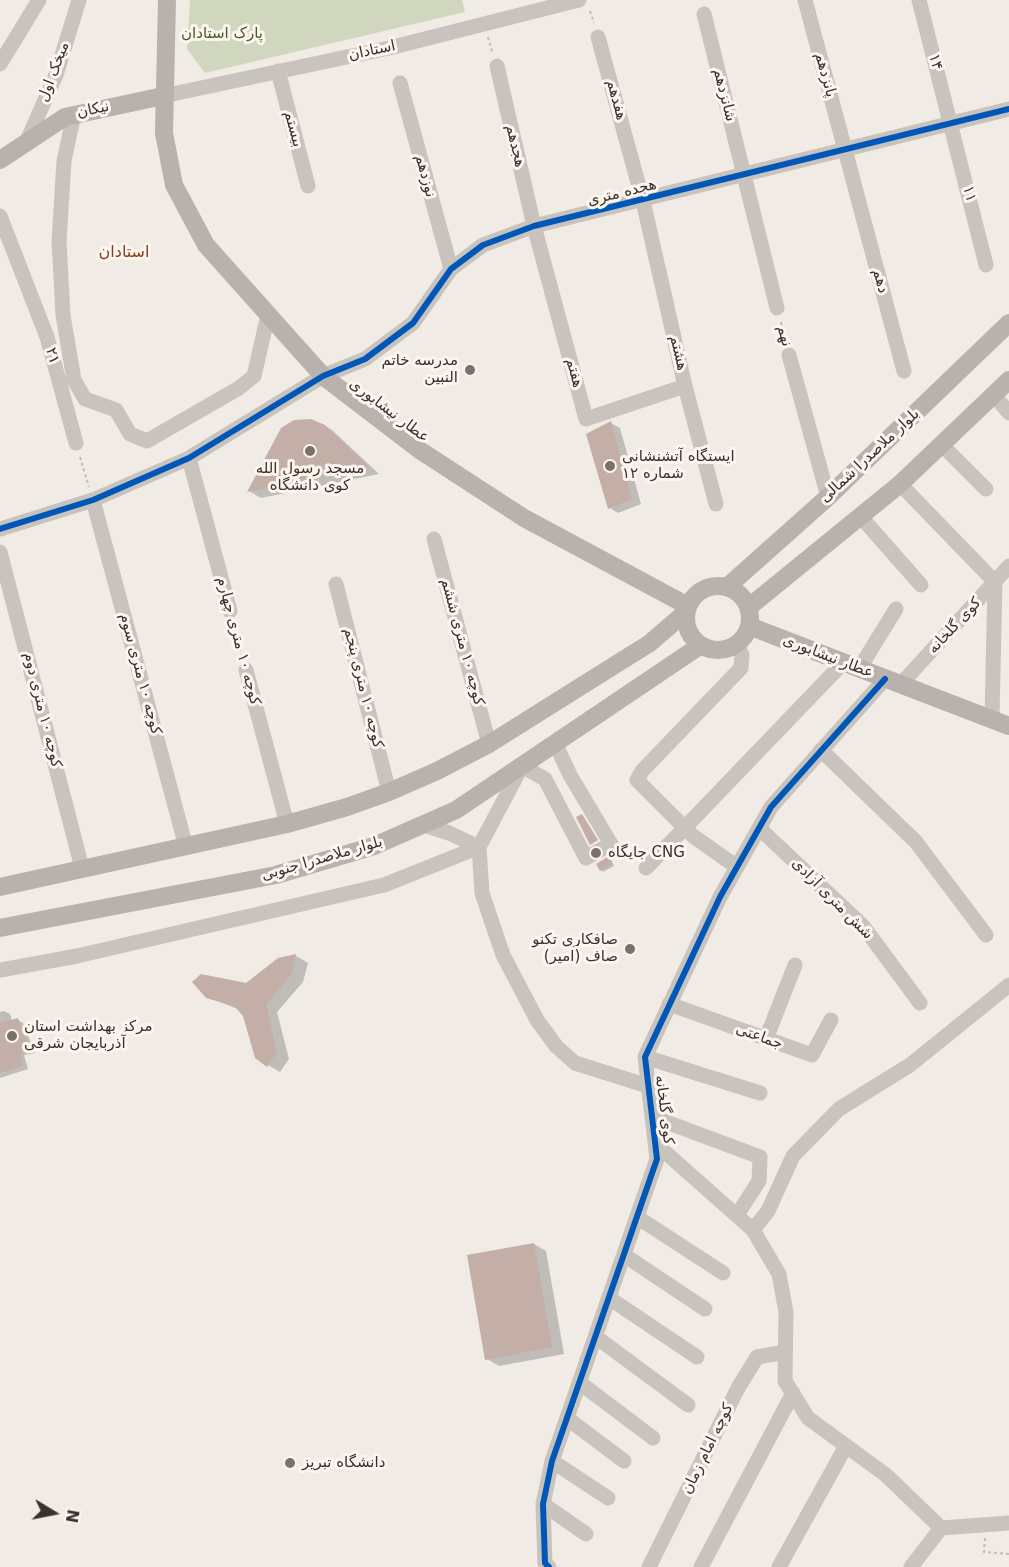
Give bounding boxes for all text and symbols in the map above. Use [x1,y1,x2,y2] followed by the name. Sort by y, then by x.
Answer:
[181,25,263,43] park label: پارک استادان
[347,37,397,65] street label: استادان
[34,39,74,105] street label: میخک اول
[810,51,840,99] street label: پانزدهم
[924,52,946,72] street label: ۱۴
[709,67,739,123] street label: شانزدهم
[602,78,630,122] street label: هفدهم
[75,98,111,122] street label: نیکان
[280,109,306,149] street label: بیستم
[501,123,529,169] street label: هجدهم
[411,153,439,199] street label: نوزدهم
[586,176,658,210] street label: هجده متری
[958,184,980,204] street label: ۱۱
[99,243,149,263] district label: استادان
[868,267,892,295] street label: دهم
[773,323,795,349] street label: نهم
[665,334,691,372] street label: هشتم
[41,346,63,366] street label: ۲۱
[381,352,458,387] place label: مدرسه خاتم النبین
[561,356,587,390] street label: هفتم
[463,363,477,377] marker: مدرسه خاتم النبین
[345,375,433,447] street label: عطار نیشابوری
[816,405,924,507] street label: بلوار ملاصدرا شمالی
[303,444,317,458] marker: مسجد رسول الله کوی دانشگاه
[622,448,735,483] place label: ایستگاه آتشنشانی شماره ۱۲
[603,459,617,473] marker: ایستگاه آتشنشانی شماره ۱۲
[256,460,364,495] place label: مسجد رسول الله کوی دانشگاه
[212,575,264,707] street label: کوچه ۱۰ متری چهارم
[436,576,488,708] street label: کوچه ۱۰ متری ششم
[925,594,985,658] street label: کوی گلخانه
[115,611,165,737] street label: کوچه ۱۰ متری سوم
[339,626,387,750] street label: کوچه ۱۰ متری پنجم
[780,632,876,682] street label: عطار نیشابوری
[19,650,65,770] street label: کوچه ۱۰ متری دوم
[259,833,385,885] street label: بلوار ملاصدرا جنوبی
[608,844,685,862] place label: جایگاه CNG
[589,846,603,860] marker: جایگاه CNG
[788,855,876,943] street label: شش متری آزادی
[532,931,618,966] place label: صافکاری تکنو صاف (امیر)
[623,942,637,956] marker: صافکاری تکنو صاف (امیر)
[24,1018,153,1053] place label: مرکز بهداشت استان آذربایجان شرقی
[733,1020,785,1054] street label: جماعتی
[5,1029,19,1043] marker: مرکز بهداشت استان آذربایجان شرقی
[651,1074,677,1146] street label: کوی گلخانه
[678,1401,738,1497] street label: کوچه امام زمان
[302,1454,385,1472] place label: دانشگاه تبریز
[283,1456,297,1470] marker: دانشگاه تبریز
[24,1483,84,1543] north arrow
[62,1508,83,1524] text: N

